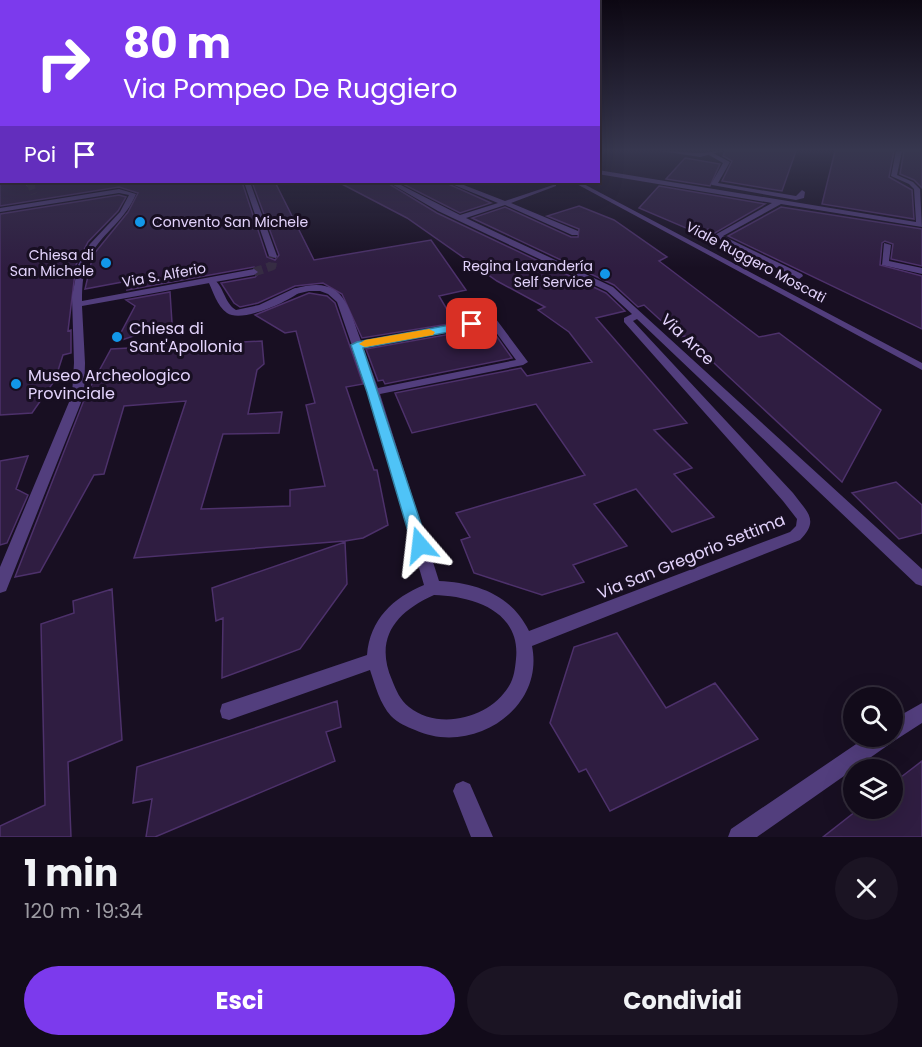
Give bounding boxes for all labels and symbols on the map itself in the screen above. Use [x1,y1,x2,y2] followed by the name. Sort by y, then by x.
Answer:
[152,212,308,232] place label: Convento San Michele
[133,215,147,229] marker: Convento San Michele
[682,217,830,307] street label: Viale Ruggero Moscati
[10,245,94,281] place label: Chiesa di San Michele
[99,256,113,270] marker: Chiesa di San Michele
[463,256,593,292] place label: Regina Lavandería Self Service
[121,258,208,292] street label: Via S. Alferio
[598,267,612,281] marker: Regina Lavandería Self Service
[446,298,497,349] pin
[656,308,720,370] street label: Via Arce
[129,317,243,358] place label: Chiesa di Sant'Apollonia
[110,330,124,344] marker: Chiesa di Sant'Apollonia
[28,364,191,405] place label: Museo Archeologico Provinciale
[9,377,23,391] marker: Museo Archeologico Provinciale
[594,508,788,605] street label: Via San Gregorio Settima
[388,513,452,577] position arrow

